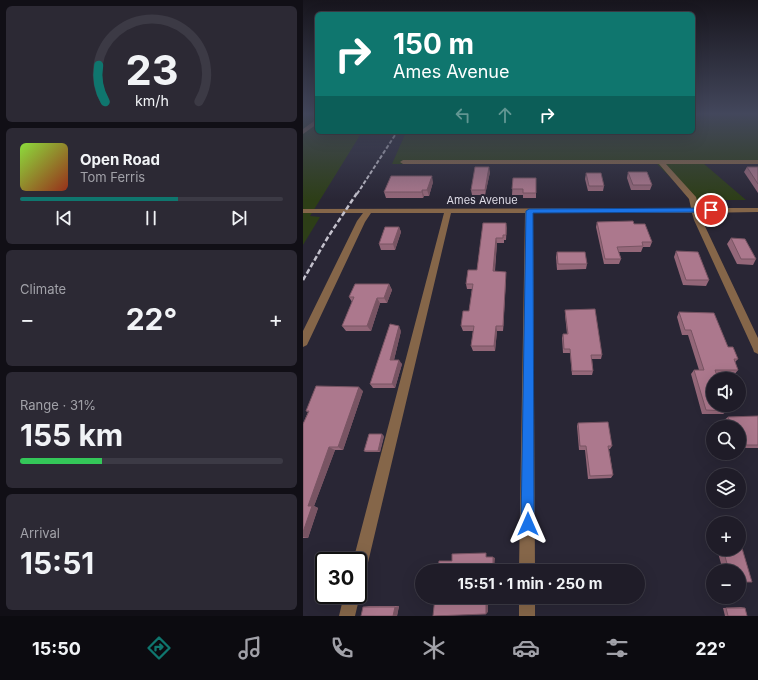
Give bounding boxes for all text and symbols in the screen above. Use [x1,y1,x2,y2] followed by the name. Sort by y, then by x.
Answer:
[393,27,474,61] text: 150 m
[327,28,379,80] icon: right
[125,45,178,95] text: 23
[393,61,509,82] text: Ames Avenue
[135,92,168,109] text: km/h
[452,104,474,126] icon: left
[494,104,516,126] icon: ahead
[536,104,558,126] icon: right
[80,150,160,169] text: Open Road
[80,169,145,185] text: Tom Ferris
[446,193,518,207] street label: Ames Avenue
[694,193,728,227] pin
[700,199,722,221] icon: arrive
[53,207,75,229] icon: previous
[140,207,162,229] icon: pause
[228,207,250,229] icon: next
[20,281,66,297] text: Climate
[126,301,177,337] text: 22°
[20,306,35,332] text: −
[268,306,283,332] text: +
[706,372,746,604] map controls
[706,372,746,412] button: sound
[20,397,96,413] text: Range · 31%
[20,417,123,453] text: 155 km
[706,420,746,460] button: search
[706,468,746,508] button: layers
[507,503,549,545] position arrow
[706,516,746,556] button: +
[20,525,60,541] text: Arrival
[20,545,94,581] text: 15:51
[315,552,367,604] speed limit sign: 30
[706,564,746,604] button: −
[458,574,602,593] text: 15:51 · 1 min · 250 m
[145,634,173,662] icon: directions
[236,634,264,662] icon: music
[328,634,356,662] icon: phone
[420,634,448,662] icon: climate
[512,634,540,662] icon: car
[603,634,631,662] icon: filters
[32,638,81,659] text: 15:50
[695,638,726,659] text: 22°

